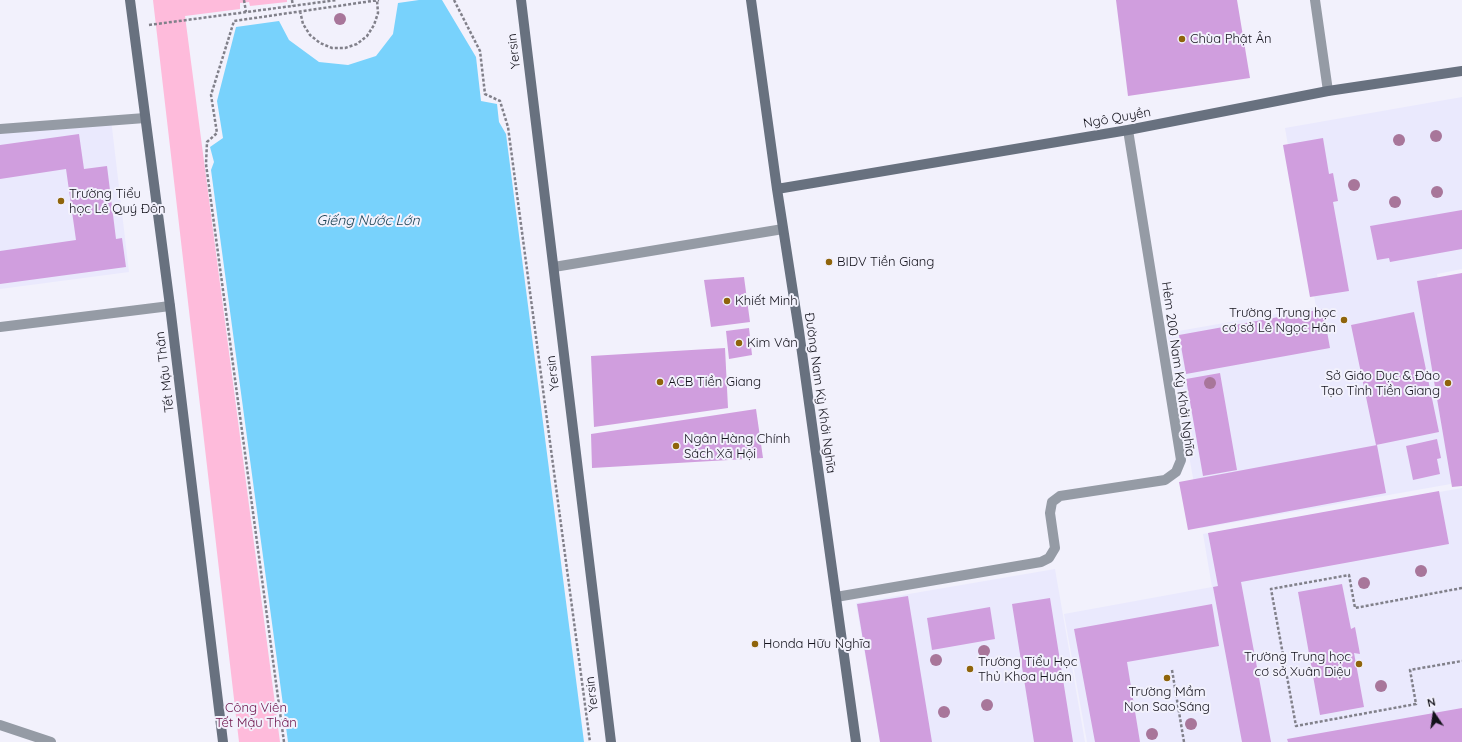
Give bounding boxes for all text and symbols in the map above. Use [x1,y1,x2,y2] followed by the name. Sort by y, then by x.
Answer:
[1190,31,1272,47] place label: Chùa Phật Ân
[504,32,524,70] street label: Yersin
[1177,34,1187,44] marker: Chùa Phật Ân
[1082,104,1152,132] street label: Ngô Quyền
[69,186,165,217] place label: Trường Tiểu học Lê Quý Đôn
[56,196,66,206] marker: Trường Tiểu học Lê Quý Đôn
[317,213,419,229] water label: Giếng Nước Lớn
[837,254,934,270] place label: BIDV Tiền Giang
[824,257,834,267] marker: BIDV Tiền Giang
[1158,281,1198,457] street label: Hẻm 200 Nam Kỳ Khởi Nghĩa
[735,293,798,309] place label: Khiết Minh
[722,296,732,306] marker: Khiết Minh
[1222,305,1336,336] place label: Trường Trung học cơ sở Lê Ngọc Hân
[801,312,839,474] street label: Đường Nam Kỳ Khởi Nghĩa
[1339,315,1349,325] marker: Trường Trung học cơ sở Lê Ngọc Hân
[152,331,178,413] street label: Tết Mậu Thân
[747,335,798,351] place label: Kim Vân
[734,338,744,348] marker: Kim Vân
[543,354,563,392] street label: Yersin
[1321,368,1440,399] place label: Sở Giáo Dục & Đào Tạo Tỉnh Tiền Giang
[668,374,761,390] place label: ACB Tiền Giang
[655,377,665,387] marker: ACB Tiền Giang
[1443,378,1453,388] marker: Sở Giáo Dục & Đào Tạo Tỉnh Tiền Giang
[684,431,790,462] place label: Ngân Hàng Chính Sách Xã Hội
[671,441,681,451] marker: Ngân Hàng Chính Sách Xã Hội
[763,636,870,652] place label: Honda Hữu Nghĩa
[750,639,760,649] marker: Honda Hữu Nghĩa
[1244,649,1351,680] place label: Trường Trung học cơ sở Xuân Diệu
[978,654,1077,685] place label: Trường Tiểu Học Thủ Khoa Huân
[1354,659,1364,669] marker: Trường Trung học cơ sở Xuân Diệu
[965,664,975,674] marker: Trường Tiểu Học Thủ Khoa Huân
[1162,673,1172,683] marker: Trường Mầm Non Sao Sáng
[582,675,602,713] street label: Yersin
[1124,684,1210,715] place label: Trường Mầm Non Sao Sáng
[1414,694,1454,734] north arrow
[1426,695,1437,710] text: N
[215,700,297,731] park label: Công Viên Tết Mậu Thân

